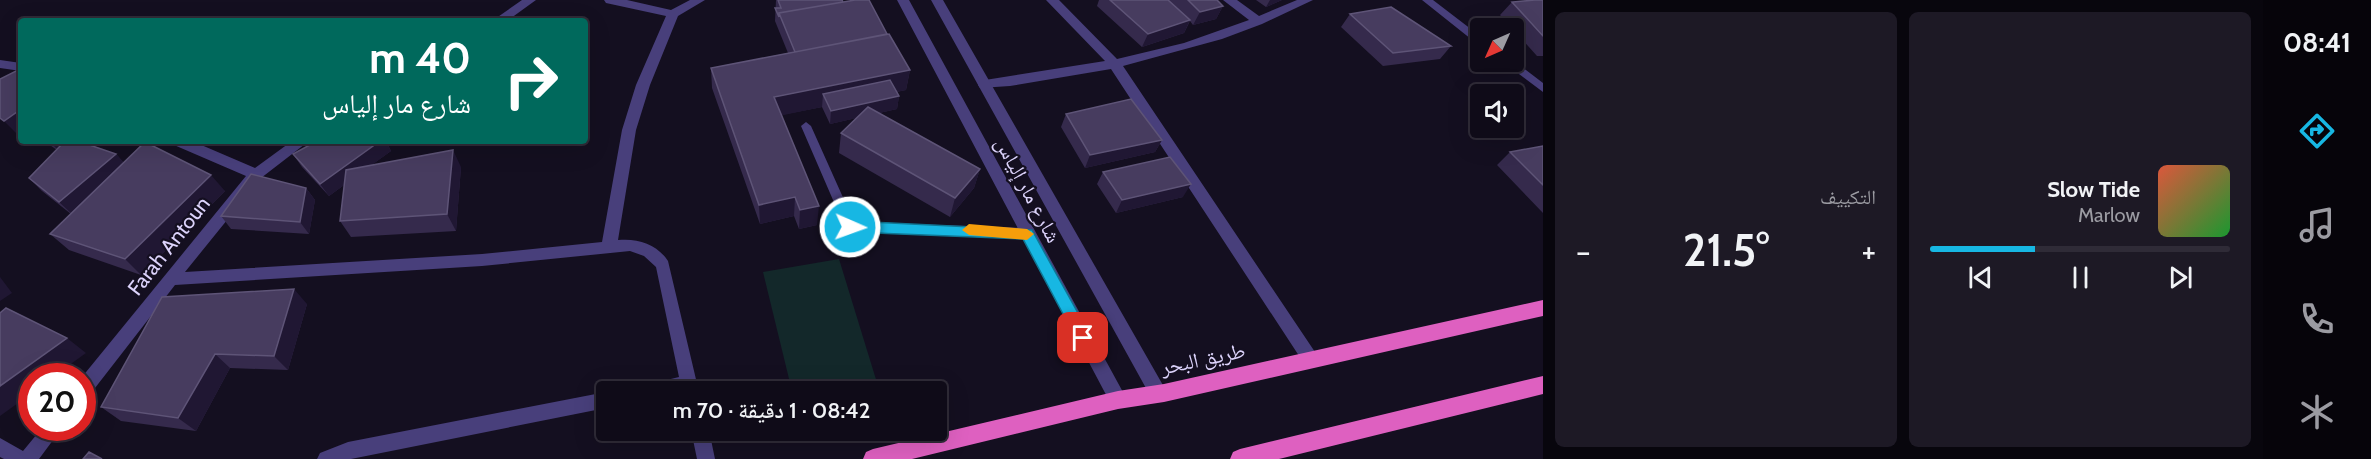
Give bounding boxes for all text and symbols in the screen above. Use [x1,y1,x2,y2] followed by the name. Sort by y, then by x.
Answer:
[1470,18,1524,72] north arrow
[1470,18,1524,138] map controls
[2283,26,2351,59] text: 08:41
[369,32,471,84] text: 40 m
[492,42,570,120] icon: right
[1470,84,1524,138] button: sound
[322,87,471,120] text: شارع مار إلياس
[2296,110,2338,152] icon: directions
[988,133,1067,248] street label: شارع مار إلياس
[2047,176,2140,203] text: Slow Tide
[1820,185,1876,209] text: التكييف
[122,191,215,300] street label: Farah Antoun
[818,195,882,259] position arrow
[2078,203,2140,227] text: Marlow
[2296,204,2338,246] icon: music
[1683,223,1769,277] text: 21.5°
[1576,231,1591,271] text: −
[1861,231,1876,271] text: +
[1964,261,1997,294] icon: previous
[2064,261,2097,294] icon: pause
[2164,261,2197,294] icon: next
[2296,298,2338,340] icon: phone
[1057,312,1108,363] pin
[1066,321,1099,354] icon: arrive
[1157,337,1248,381] street label: طريق البحر
[18,363,96,441] speed limit sign: 20
[2296,391,2338,433] icon: climate
[673,397,870,424] text: 08:42 · 1 دقيقة · 70 m

